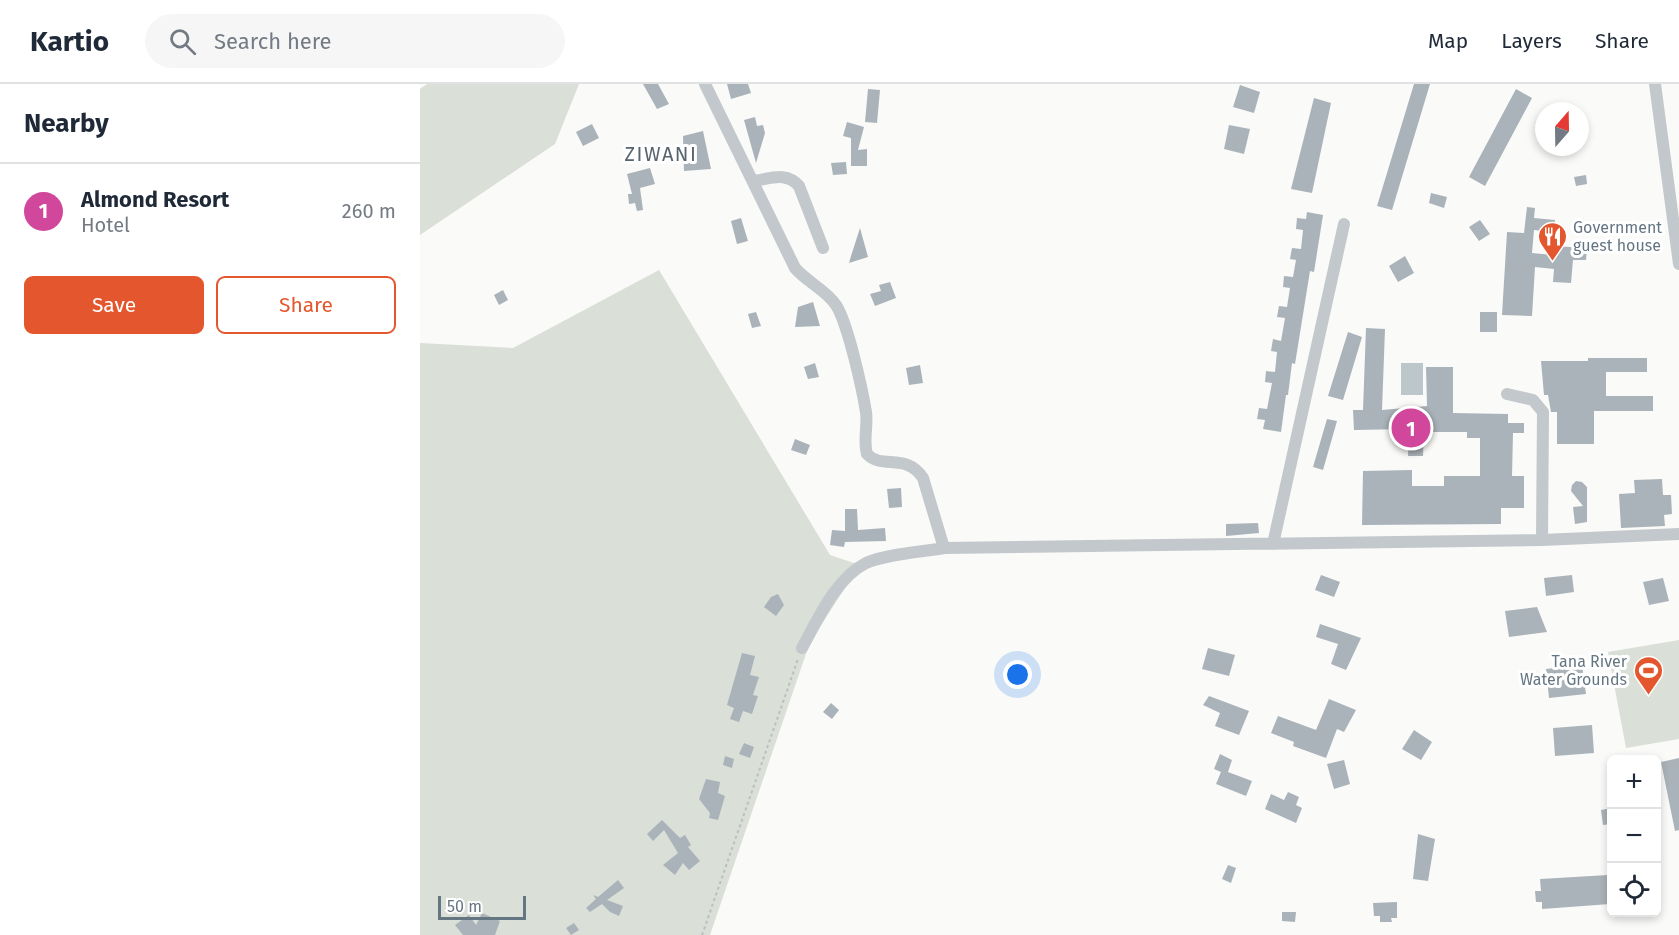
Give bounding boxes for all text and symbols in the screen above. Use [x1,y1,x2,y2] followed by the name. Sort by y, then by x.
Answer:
[145,14,565,68] search box
[30,25,109,58] text: Kartio
[166,25,199,58] icon: search
[214,28,332,55] text: Search here
[1428,28,1468,54] text: Map
[1501,28,1562,54] text: Layers
[1595,28,1649,54] text: Share
[1535,102,1589,156] north arrow
[24,108,109,139] text: Nearby
[625,142,697,166] district label: ZIWANI
[81,186,229,213] text: Almond Resort
[39,199,48,223] text: 1
[342,199,396,223] text: 260 m
[81,213,130,237] text: Hotel
[1573,218,1662,255] place label: Government guest house
[1536,220,1568,262] restaurant icon: Government guest house
[24,276,204,334] button: Save
[216,276,396,334] button: Share
[1392,406,1430,450] pin: 1
[1520,652,1628,689] place label: Tana River Water Grounds
[1632,654,1664,696] sports icon: Tana River Water Grounds
[1003,660,1032,689] your location
[1607,755,1661,917] map controls
[1607,755,1661,809] button: +
[1607,809,1661,863] button: −
[1607,863,1661,917] button: locate
[438,893,526,920] scale bar
[447,897,482,916] text: 50 m

